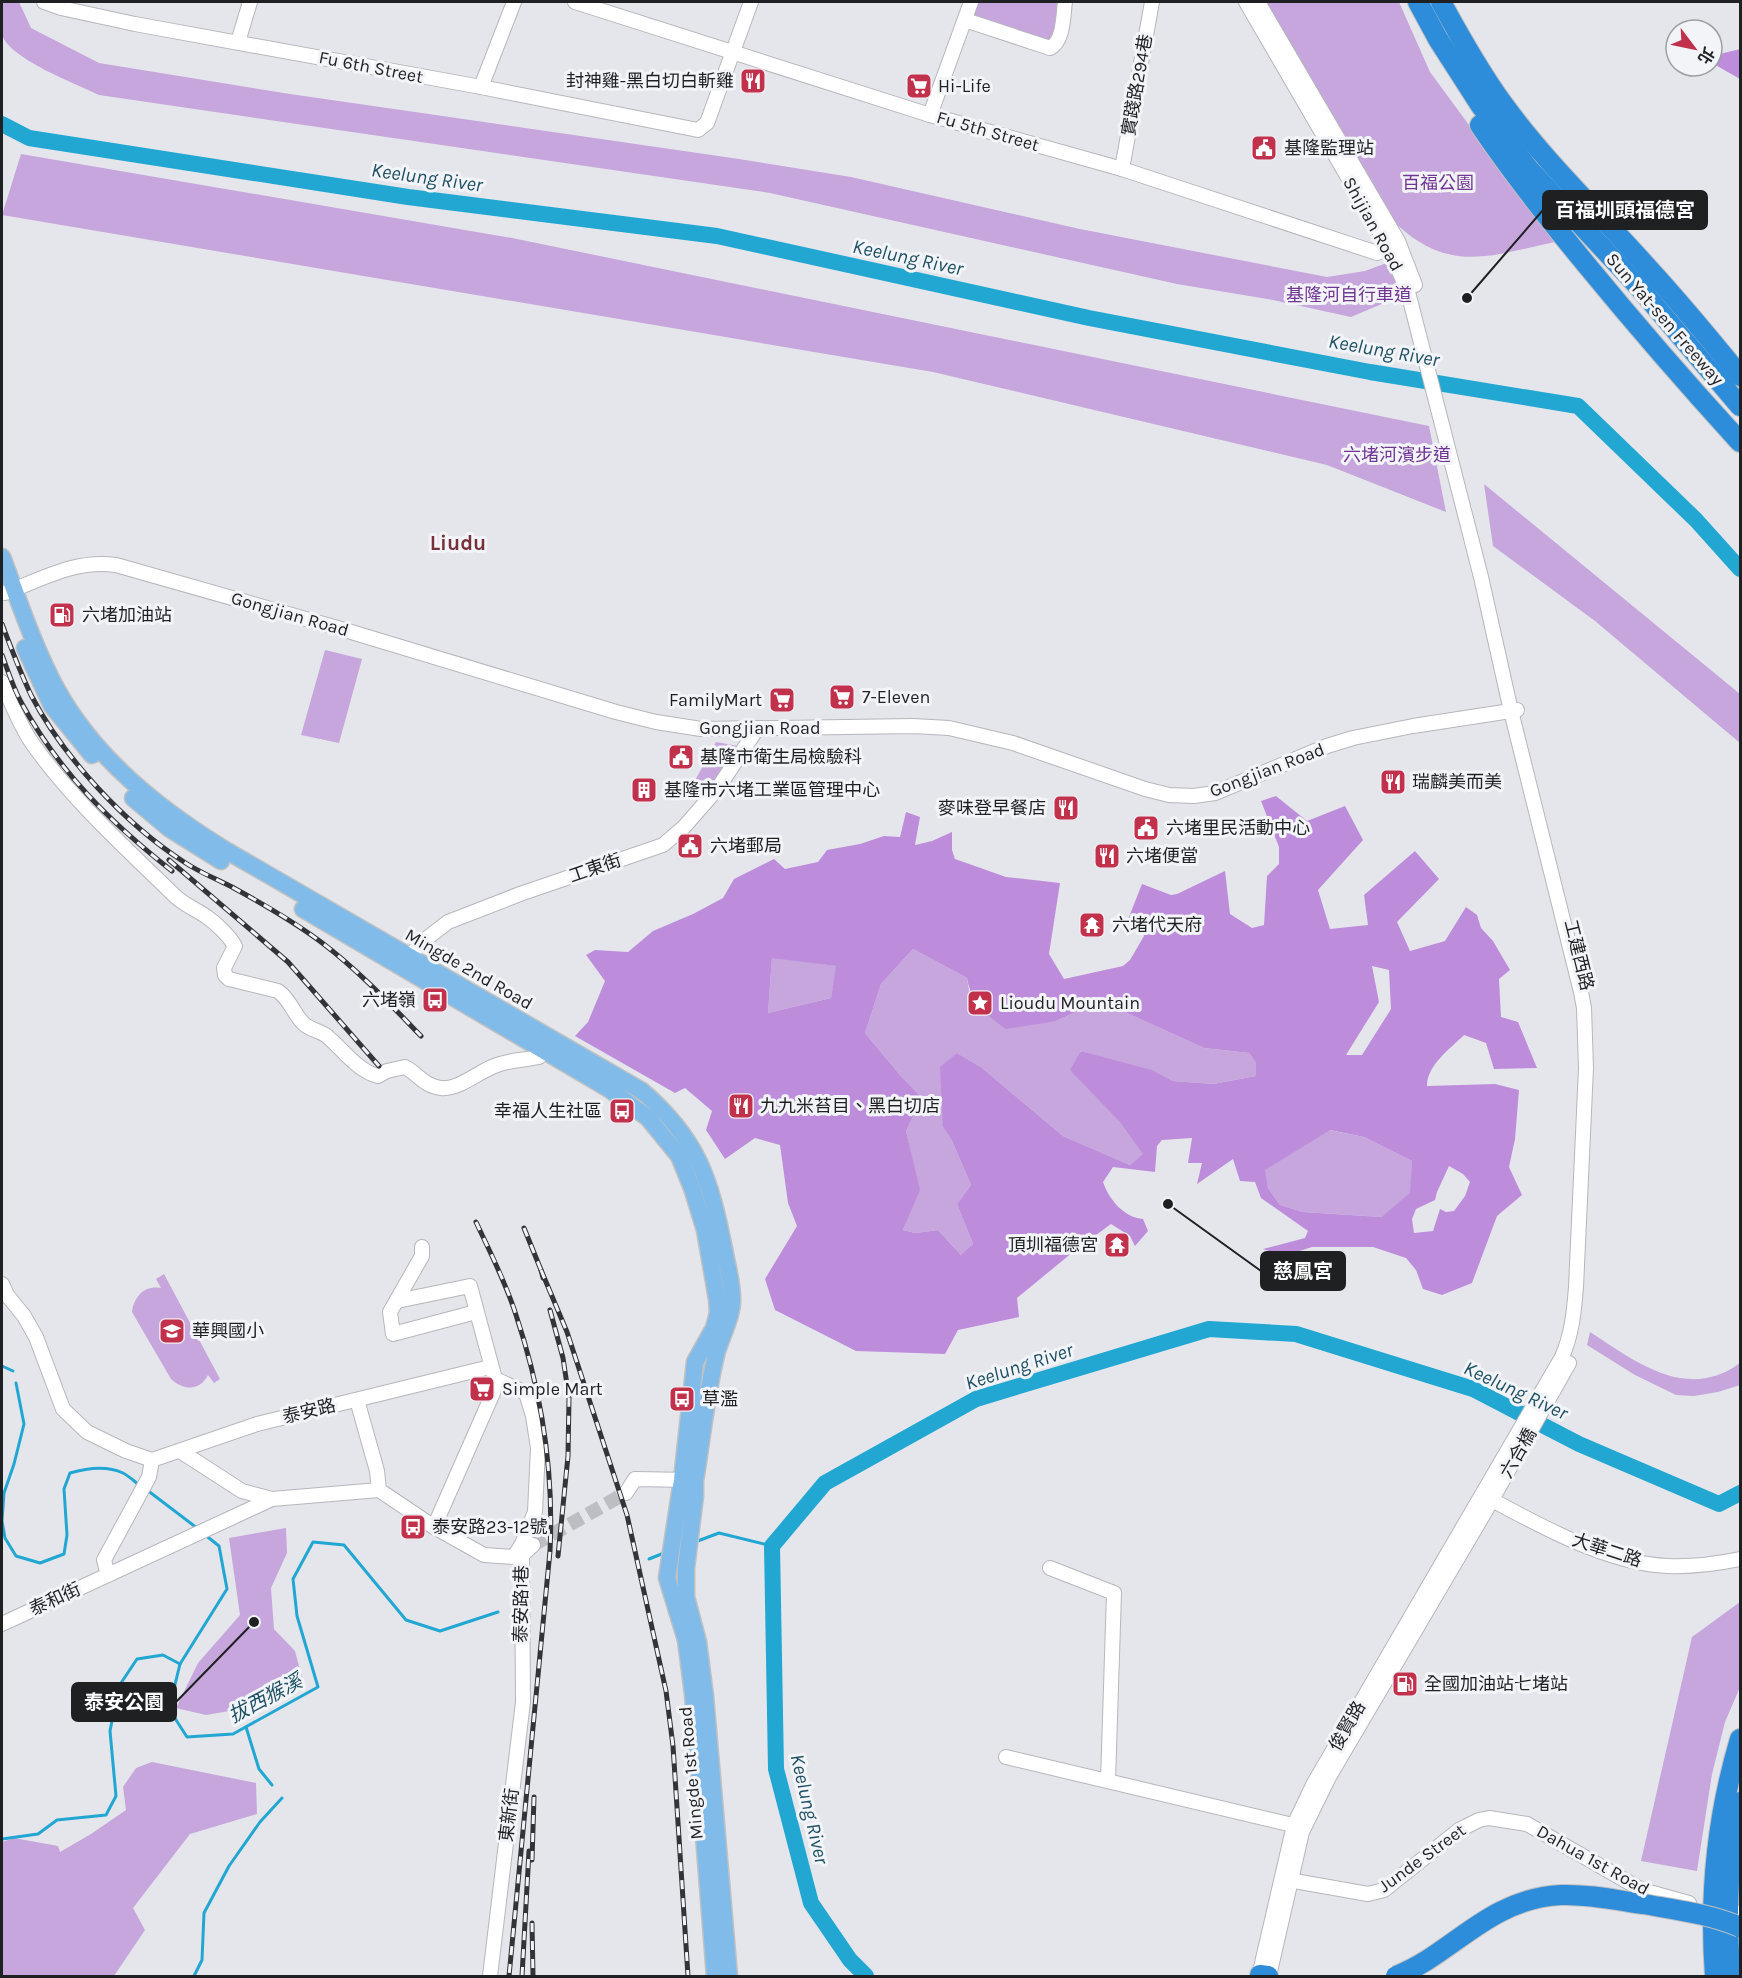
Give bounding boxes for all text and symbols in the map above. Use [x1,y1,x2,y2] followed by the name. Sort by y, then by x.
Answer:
[1664,18,1724,78] north arrow
[1117,32,1157,138] street label: 實踐路294巷
[1694,44,1719,68] text: 北
[317,46,425,88] street label: Fu 6th Street
[738,66,768,96] restaurant icon: 封神雞-黑白切白斬雞
[566,70,734,92] place label: 封神雞-黑白切白斬雞
[904,71,934,101] supermarket icon: Hi-Life
[938,75,991,97] place label: Hi-Life
[934,106,1042,156] street label: Fu 5th Street
[1249,133,1279,163] public building icon: 基隆監理站
[1284,137,1374,159] place label: 基隆監理站
[370,158,485,197] water label: Keelung River
[1402,172,1474,194] park label: 百福公園
[1338,173,1408,275] street label: Shijian Road
[1543,191,1707,229] callout: 百福圳頭福德宮
[1555,199,1695,222] text: 百福圳頭福德宮
[851,235,966,281] water label: Keelung River
[1602,248,1729,390] street label: Sun Yat-sen Freeway
[1286,284,1412,306] park label: 基隆河自行車道
[1327,329,1442,372] water label: Keelung River
[1343,444,1451,466] park label: 六堵河濱步道
[430,531,486,555] district label: Liudu
[229,587,351,641] street label: Gongjian Road
[47,600,77,630] fuel station icon: 六堵加油站
[82,604,172,626] place label: 六堵加油站
[827,682,857,712] supermarket icon: 7-Eleven
[767,685,797,715] supermarket icon: FamilyMart
[862,686,930,708] place label: 7-Eleven
[669,689,762,711] place label: FamilyMart
[699,717,821,739] street label: Gongjian Road
[1206,738,1328,802] street label: Gongjian Road
[666,742,696,772] public building icon: 基隆市衛生局檢驗科
[700,746,862,768] place label: 基隆市衛生局檢驗科
[1378,767,1408,797] restaurant icon: 瑞麟美而美
[1412,771,1502,793] place label: 瑞麟美而美
[629,775,659,805] building icon: 基隆市六堵工業區管理中心
[664,779,880,801] place label: 基隆市六堵工業區管理中心
[1051,793,1081,823] restaurant icon: 麥味登早餐店
[938,797,1046,819] place label: 麥味登早餐店
[1131,813,1161,843] public building icon: 六堵里民活動中心
[1166,817,1310,839] place label: 六堵里民活動中心
[675,831,705,861] public building icon: 六堵郵局
[710,835,782,857] place label: 六堵郵局
[1092,841,1122,871] restaurant icon: 六堵便當
[1126,845,1198,867] place label: 六堵便當
[566,849,624,887] street label: 工東街
[1077,910,1107,940] temple icon: 六堵代天府
[1112,914,1202,936] place label: 六堵代天府
[1560,917,1598,993] street label: 工建西路
[401,924,537,1014] street label: Mingde 2nd Road
[420,985,450,1015] bus stop icon: 六堵嶺
[965,988,995,1018] place icon: Lioudu Mountain
[362,989,416,1011] place label: 六堵嶺
[1000,992,1140,1014] place label: Lioudu Mountain
[726,1091,756,1121] restaurant icon: 九九米苔目、黑白切店
[760,1095,940,1117] place label: 九九米苔目、黑白切店
[607,1096,637,1126] bus stop icon: 幸福人生社區
[494,1100,602,1122] place label: 幸福人生社區
[1102,1230,1132,1260] temple icon: 頂圳福德宮
[1008,1234,1098,1256] place label: 頂圳福德宮
[1261,1252,1345,1290] callout: 慈鳳宮
[1273,1260,1333,1283] text: 慈鳳宮
[157,1316,187,1346] school or university icon: 華興國小
[192,1320,264,1342] place label: 華興國小
[962,1338,1077,1395] water label: Keelung River
[1460,1356,1573,1425] water label: Keelung River
[467,1374,497,1404] supermarket icon: Simple Mart
[502,1378,603,1400] place label: Simple Mart
[667,1384,697,1414] bus stop icon: 草濫
[702,1388,738,1410] place label: 草濫
[280,1394,338,1428] street label: 泰安路
[1495,1424,1541,1482] street label: 六合橋
[398,1512,428,1542] bus stop icon: 泰安路23-12號
[432,1516,548,1538] place label: 泰安路23-12號
[1569,1528,1645,1572] street label: 大華二路
[509,1565,533,1643] street label: 泰安路1巷
[26,1578,84,1620] street label: 泰和街
[225,1668,309,1727] water label: 拔西猴溪
[1390,1669,1420,1699] fuel station icon: 全國加油站七堵站
[1424,1673,1568,1695] place label: 全國加油站七堵站
[72,1683,176,1721] callout: 泰安公園
[84,1691,164,1714] text: 泰安公園
[1324,1697,1370,1755] street label: 俊賢路
[674,1705,708,1841] street label: Mingde 1st Road
[786,1752,834,1868] water label: Keelung River
[495,1787,523,1843] street label: 東新街
[1374,1819,1470,1897] street label: Junde Street
[1533,1820,1653,1900] street label: Dahua 1st Road

